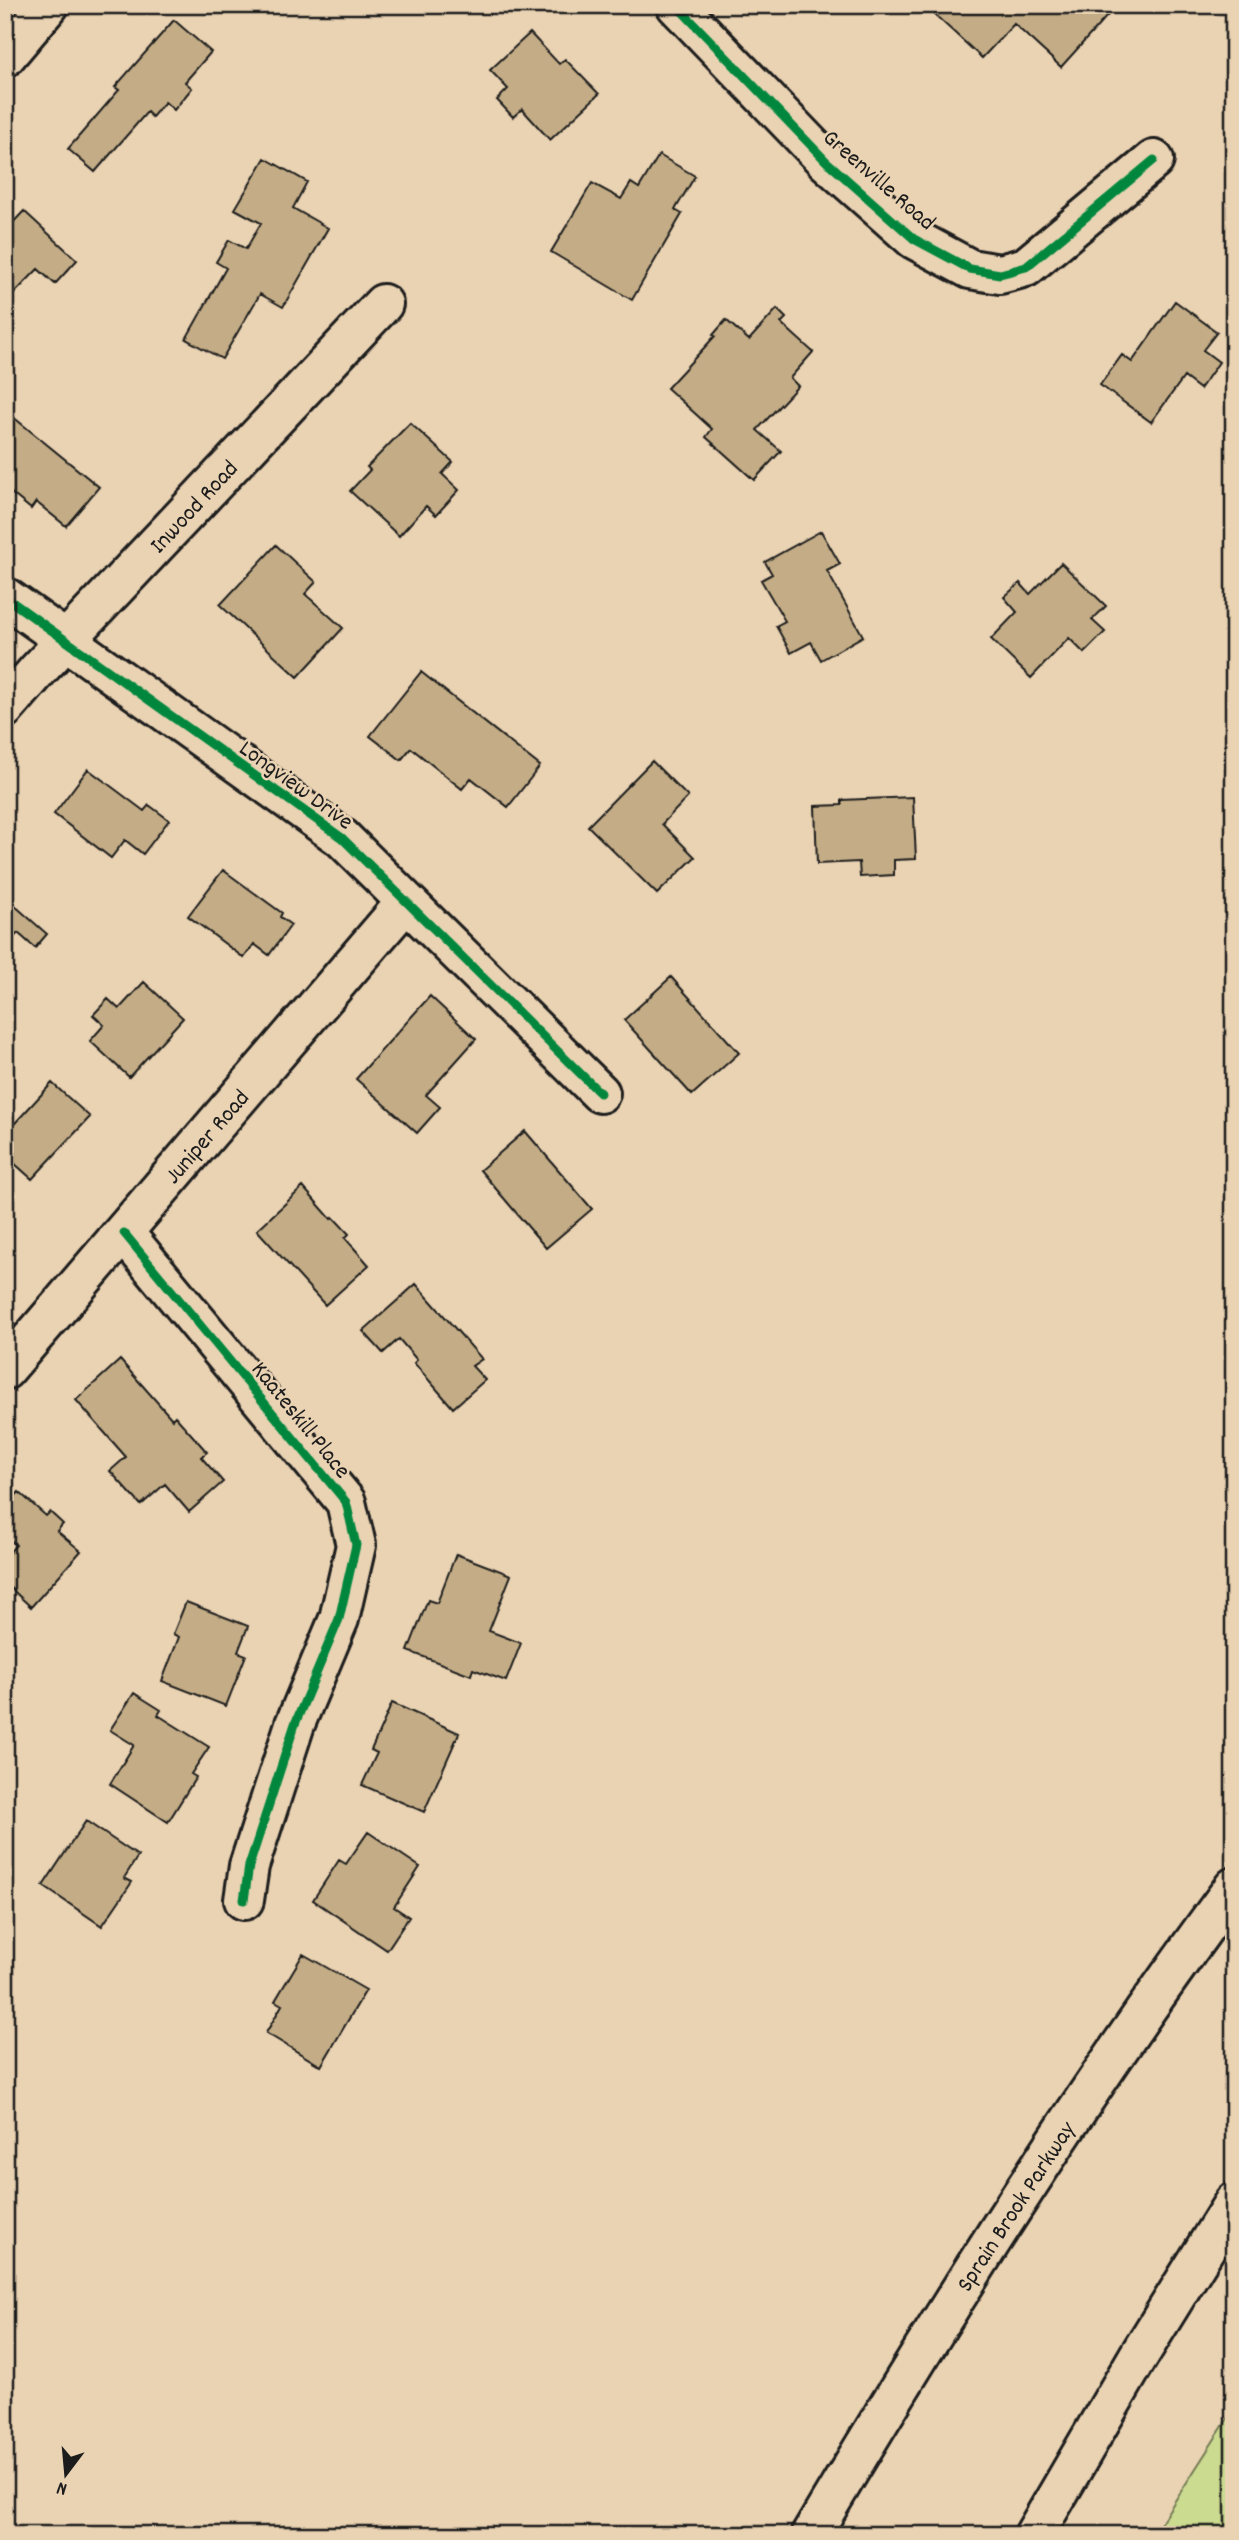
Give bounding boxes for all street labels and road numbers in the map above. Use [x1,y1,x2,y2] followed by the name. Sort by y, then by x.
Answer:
[814,123,942,240] street label: Greenville Road
[143,454,248,562] street label: Inwood Road
[231,733,360,840] street label: Longview Drive
[158,1083,259,1193] street label: Juniper Road
[242,1355,358,1487] street label: Kaateskill Place
[950,2115,1086,2300] street label: Sprain Brook Parkway

